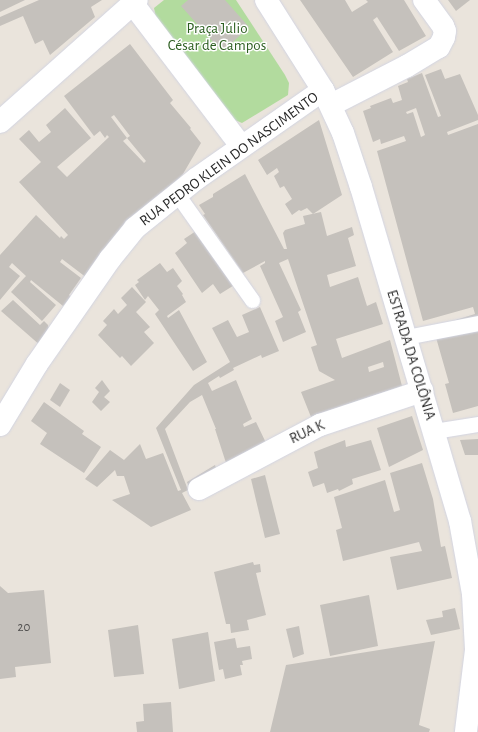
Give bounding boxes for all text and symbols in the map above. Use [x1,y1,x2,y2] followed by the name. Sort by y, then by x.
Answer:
[168,19,266,54] park label: Praça Júlio César de Campos
[136,88,322,230] street label: RUA PEDRO KLEIN DO NASCIMENTO
[383,288,439,422] street label: ESTRADA DA COLÔNIA
[287,416,327,448] street label: RUA K
[18,620,30,636] house number: 20

